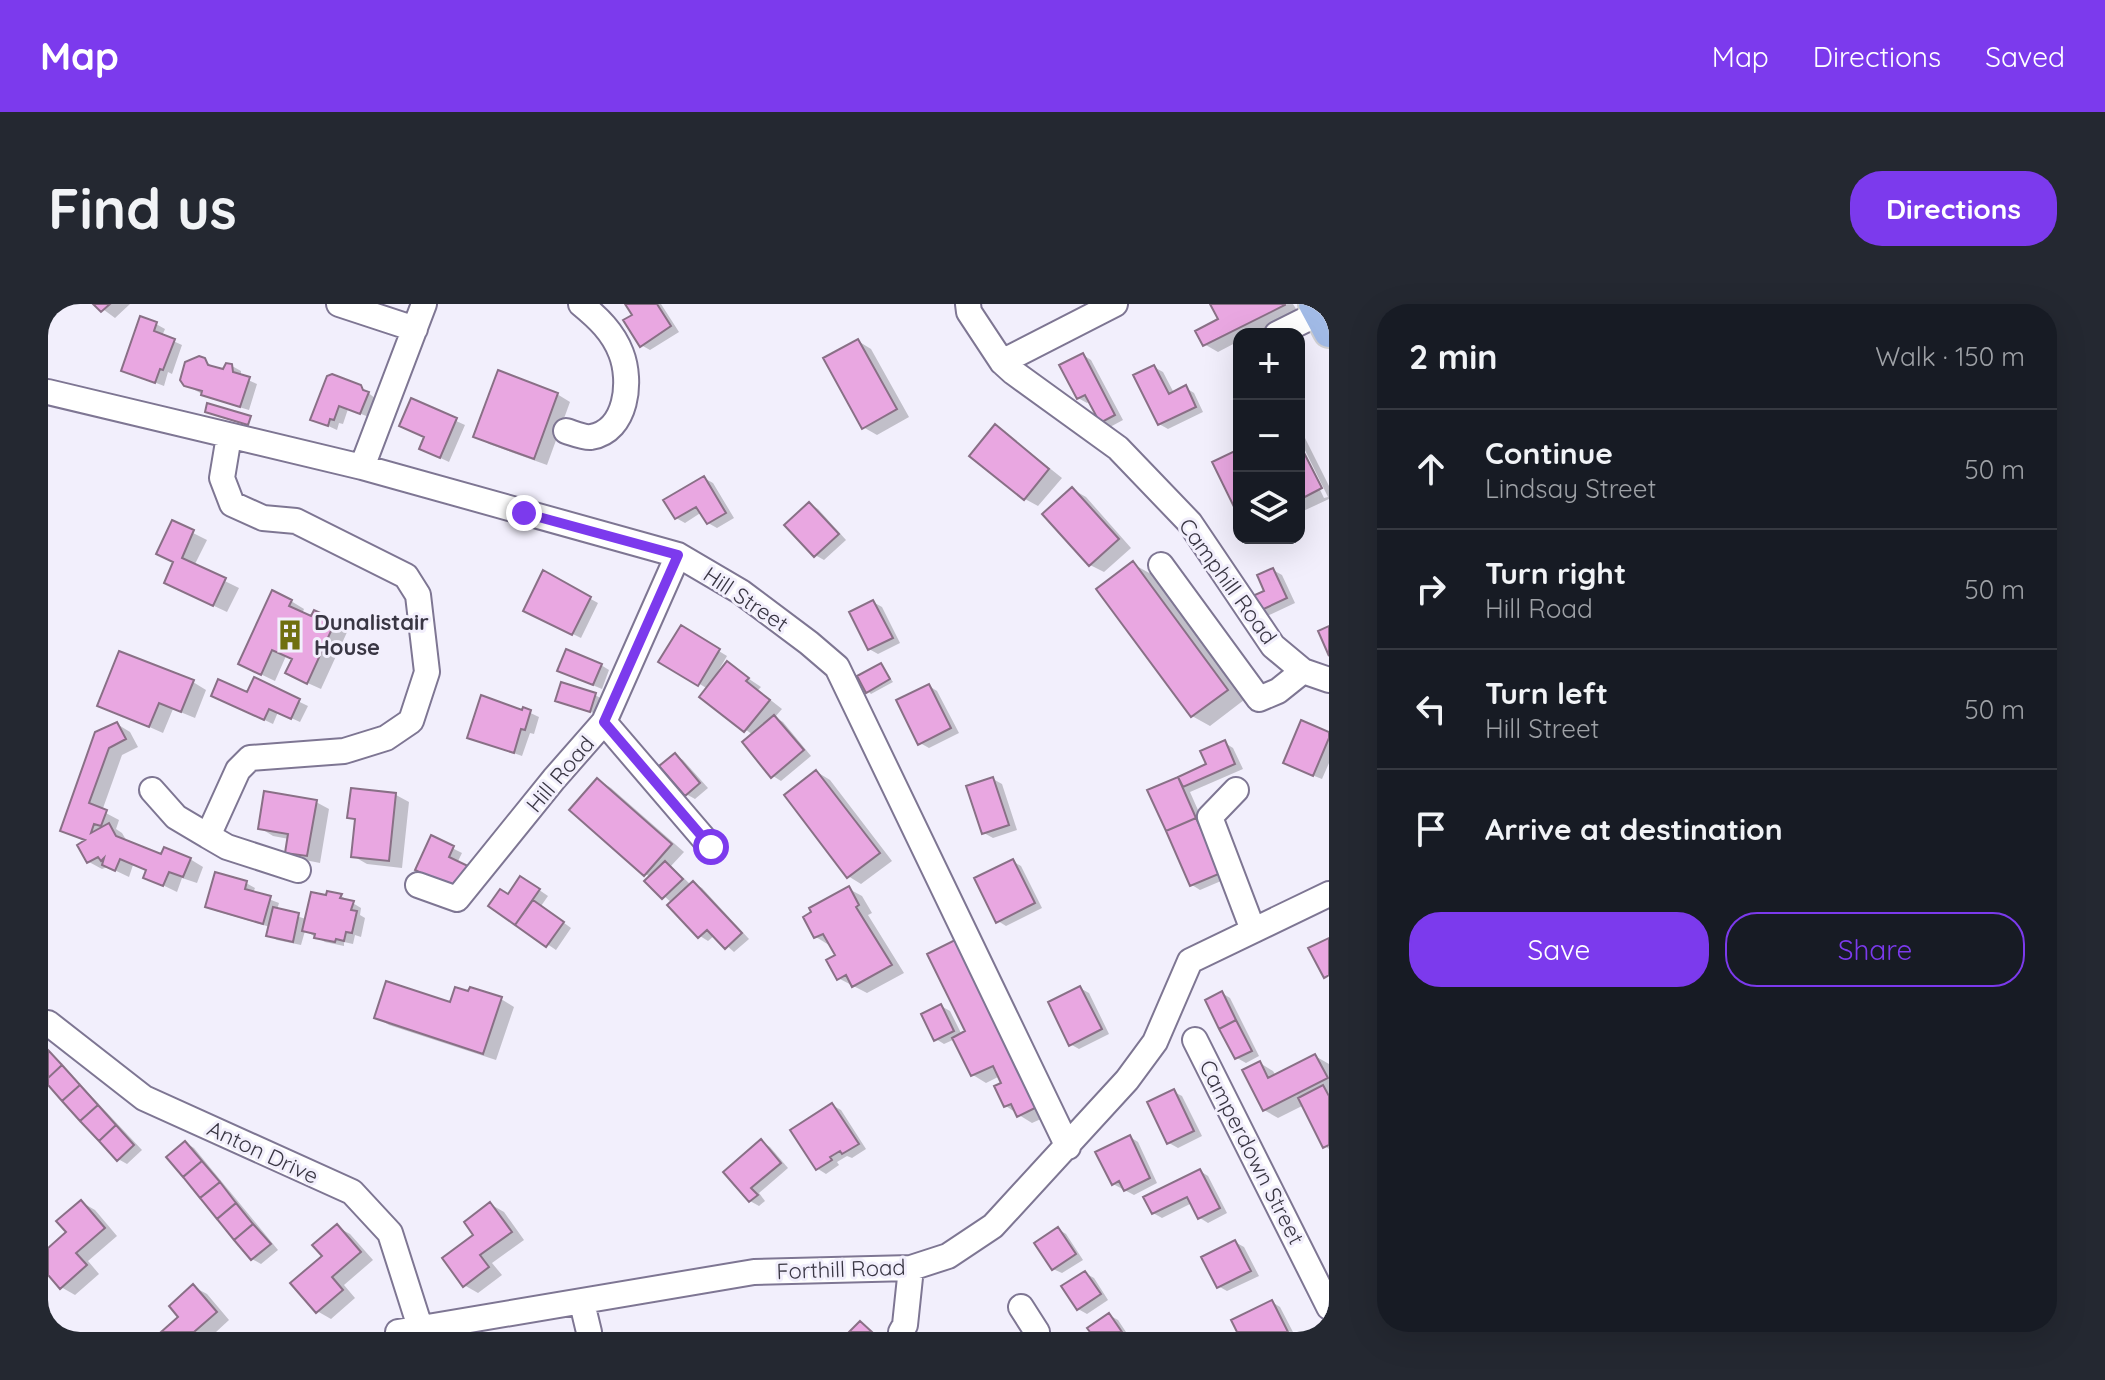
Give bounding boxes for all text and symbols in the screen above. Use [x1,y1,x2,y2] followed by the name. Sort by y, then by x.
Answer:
[40,32,119,80] text: Map
[1712,39,1769,74] text: Map
[1813,39,1941,74] text: Directions
[1985,39,2065,74] text: Saved
[1850,171,2057,246] button: Directions
[48,173,237,243] text: Find us
[1233,328,1305,544] map controls
[1233,328,1305,400] button: +
[1409,335,1498,378] text: 2 min
[1875,340,2025,373] text: Walk · 150 m
[1233,400,1305,472] button: −
[1485,434,1613,472] text: Continue
[1409,447,1453,491] icon: ahead
[1965,453,2025,486] text: 50 m
[1233,472,1305,544] button: layers
[1485,472,1656,505] text: Lindsay Street
[506,495,542,531] route end
[1173,512,1283,650] street label: Camphill Road
[1485,554,1626,592] text: Turn right
[698,560,794,638] street label: Hill Street
[1409,567,1453,611] icon: right
[1965,573,2025,606] text: 50 m
[1485,592,1593,625] text: Hill Road
[314,608,429,661] place label: Dunalistair House
[273,618,307,652] building icon: Dunalistair House
[1485,674,1608,712] text: Turn left
[1409,687,1453,731] icon: left
[1965,693,2025,726] text: 50 m
[1485,712,1599,745] text: Hill Street
[520,730,600,818] street label: Hill Road
[1409,807,1453,851] icon: arrive
[1485,810,1783,848] text: Arrive at destination
[693,829,729,865] route start
[1409,912,1709,987] button: Save
[1725,912,2025,987] button: Share
[1193,1055,1311,1249] street label: Camperdown Street
[203,1114,323,1190] street label: Anton Drive
[776,1253,906,1285] street label: Forthill Road

